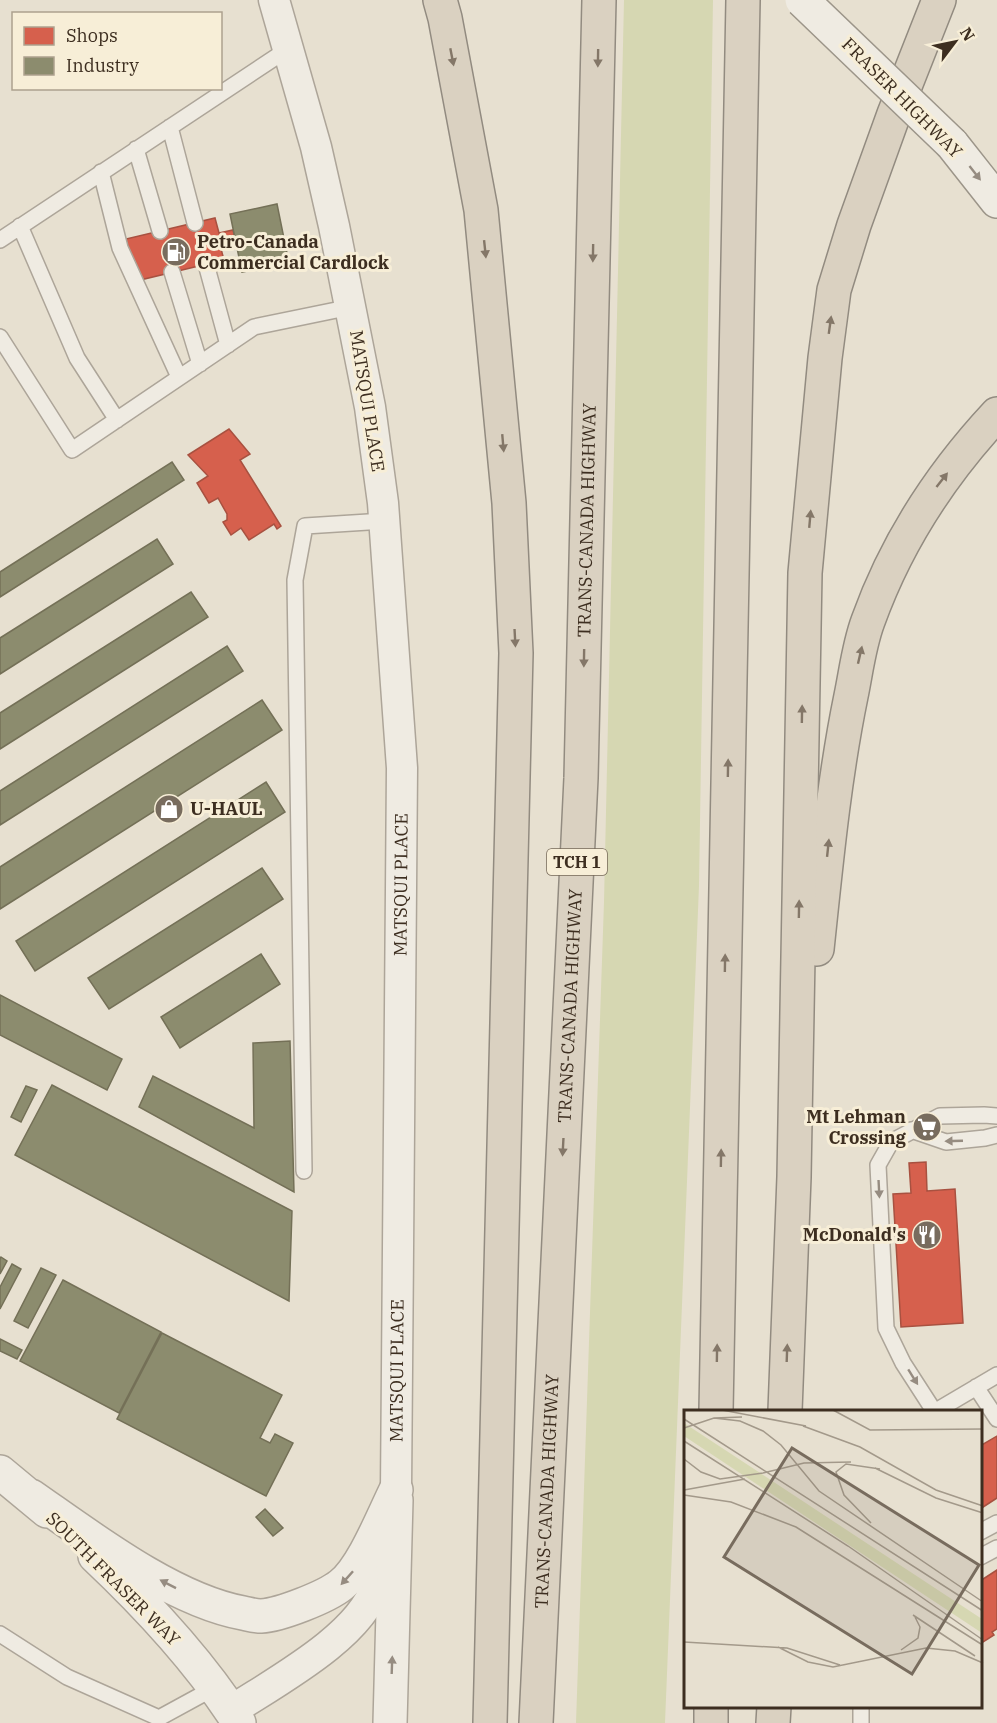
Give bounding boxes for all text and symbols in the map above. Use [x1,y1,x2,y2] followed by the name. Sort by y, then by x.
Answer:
[12,12,222,90] legend
[925,12,985,72] north arrow
[956,23,980,45] text: N
[66,24,118,47] text: Shops
[837,32,968,163] street label: FRASER HIGHWAY
[448,48,457,67] one-way arrow
[593,49,602,68] one-way arrow
[66,54,139,77] text: Industry
[968,165,980,180] one-way arrow
[197,230,390,274] place label: Petro-Canada Commercial Cardlock
[160,236,192,268] fuel station icon: Petro-Canada Commercial Cardlock
[480,240,490,259] one-way arrow
[588,244,598,263] one-way arrow
[825,315,834,334] one-way arrow
[345,329,390,473] street label: MATSQUI PLACE
[572,402,601,638] street label: TRANS-CANADA HIGHWAY
[498,434,508,453] one-way arrow
[936,473,948,488] one-way arrow
[805,510,815,529] one-way arrow
[511,629,520,648] one-way arrow
[855,646,865,664] one-way arrow
[579,649,589,668] one-way arrow
[798,704,807,723] one-way arrow
[724,758,733,777] one-way arrow
[153,793,185,825] shop icon: U-HAUL
[190,797,263,820] place label: U-HAUL
[388,813,413,956] street label: MATSQUI PLACE
[823,838,833,857] one-way arrow
[547,849,607,875] road number: TCH 1
[553,888,587,1123] street label: TRANS-CANADA HIGHWAY
[794,899,804,918] one-way arrow
[720,953,730,972] one-way arrow
[806,1105,907,1149] place label: Mt Lehman Crossing
[911,1111,943,1143] supermarket icon: Mt Lehman Crossing
[944,1136,963,1145] one-way arrow
[559,1137,568,1156] one-way arrow
[716,1148,726,1167] one-way arrow
[874,1180,883,1199] one-way arrow
[911,1219,943,1251] restaurant icon: McDonald's
[803,1223,906,1246] place label: McDonald's
[384,1299,409,1442] street label: MATSQUI PLACE
[713,1343,722,1362] one-way arrow
[782,1343,792,1362] one-way arrow
[907,1369,918,1385] one-way arrow
[529,1373,564,1609] street label: TRANS-CANADA HIGHWAY
[684,1410,982,1708] inset map
[41,1507,186,1651] street label: SOUTH FRASER WAY
[340,1570,354,1585] one-way arrow
[160,1579,177,1589] one-way arrow
[387,1655,397,1674] one-way arrow

